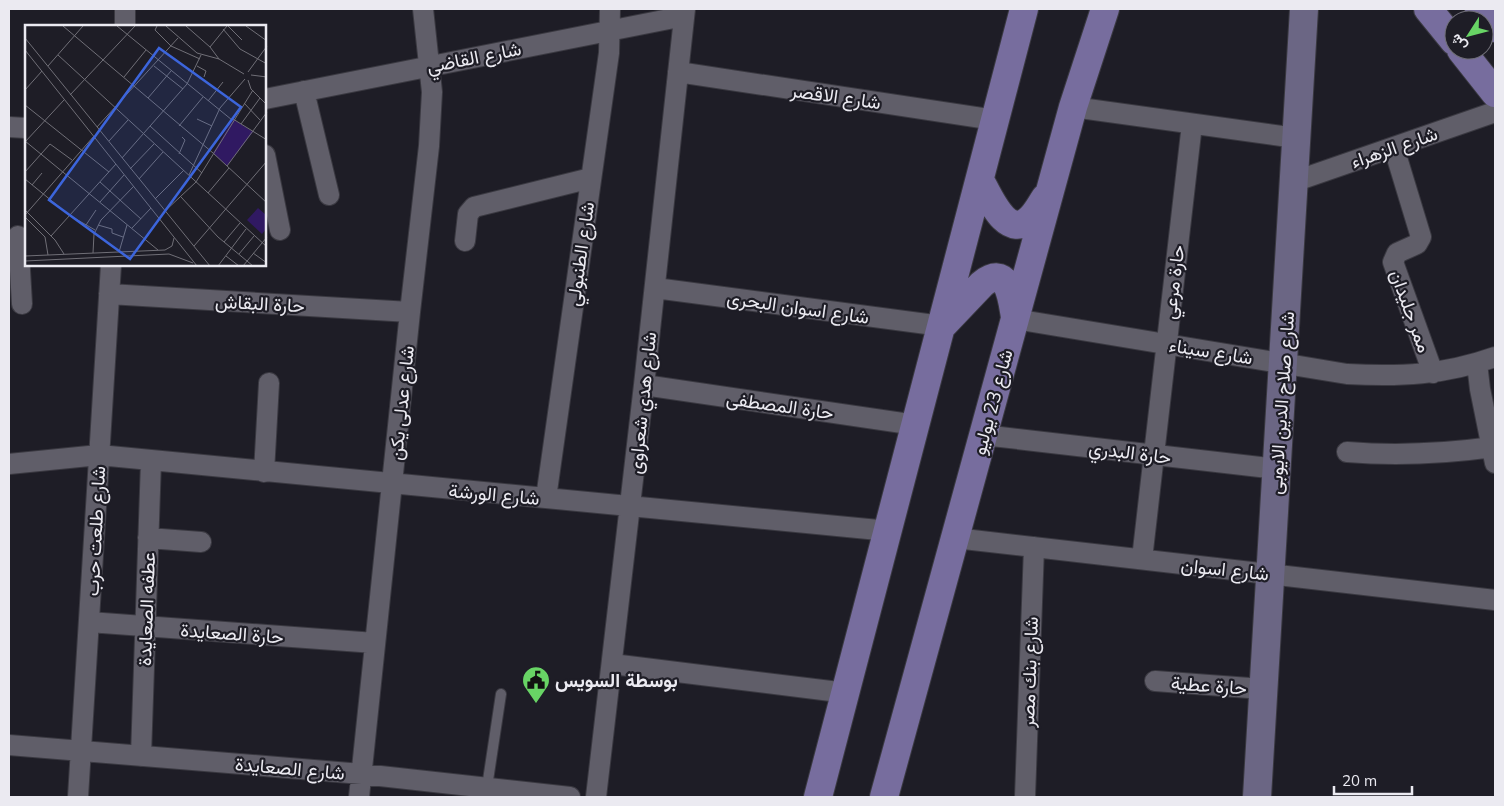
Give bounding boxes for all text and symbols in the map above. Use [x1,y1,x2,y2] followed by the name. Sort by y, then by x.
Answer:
[1444,10,1494,60] north arrow
[25,25,266,266] inset map
[1446,30,1471,55] text: ش
[425,36,524,82] street label: شارع القاضي
[788,78,883,115] street label: شارع الاقصر
[1347,121,1441,174] street label: شارع الزهراء
[561,200,603,308] street label: شارع الطنبولي
[1157,243,1193,321] street label: حارة مرعي
[1385,266,1437,356] street label: ممر جليدان
[725,285,871,330] street label: شارع اسوان البحرى
[214,289,306,317] street label: حارة البقاش
[1263,311,1300,496] street label: شارع صلاح الدين الايوبى
[623,331,665,476] street label: شارع هدي شعراوى
[1167,333,1254,370] street label: شارع سيناء
[383,344,420,462] street label: شارع عدلى يكن
[966,347,1019,458] street label: شارع 23 يوليو
[725,386,835,424] street label: حارة المصطفى
[1087,435,1173,473] street label: حارة البدري
[80,465,111,597] street label: شارع طلعت حرب
[447,478,541,511] street label: شارع الورشة
[132,552,160,666] street label: عطفه الصعايدة
[1180,552,1270,587] street label: شارع اسوان
[1015,616,1044,729] street label: شارع بنك مصر
[180,617,284,649] street label: حارة الصعايدة
[521,665,551,704] public building icon: بوسطة السويس
[555,668,678,693] place label: بوسطة السويس
[1170,670,1248,700] street label: حارة عطية
[234,751,346,786] street label: شارع الصعايدة
[1334,764,1412,796] scale bar
[1342,771,1377,790] text: 20 m

